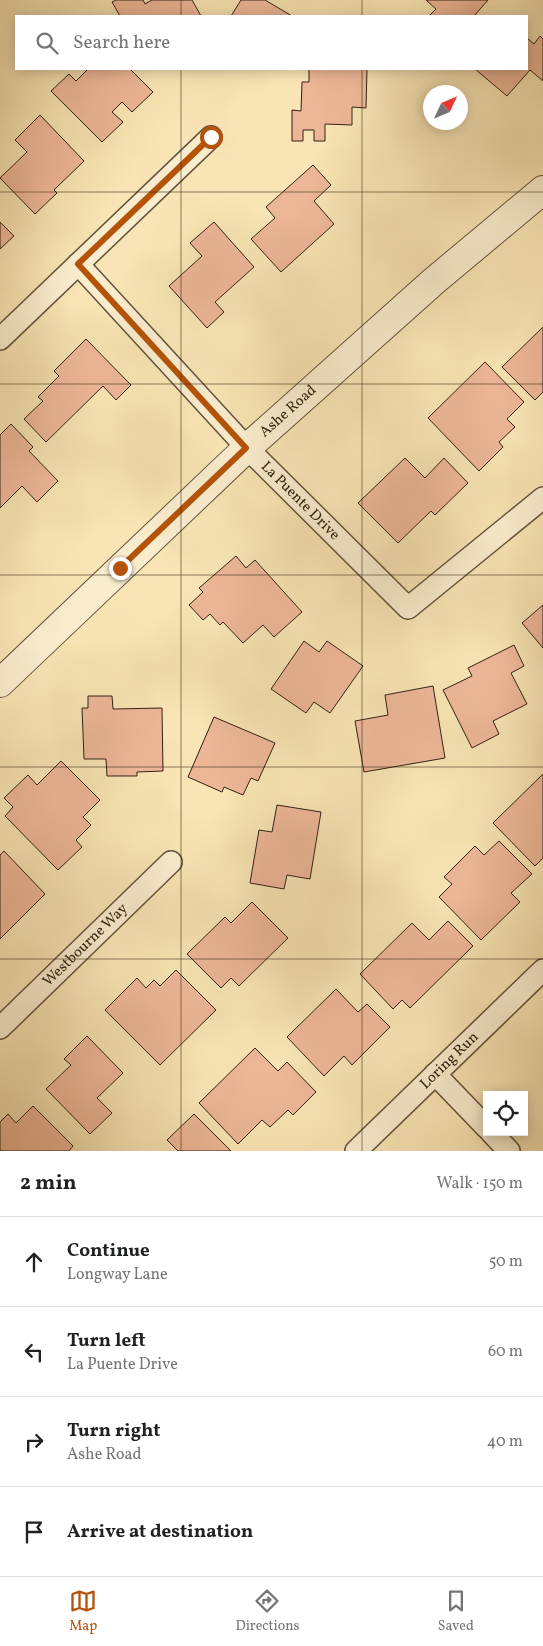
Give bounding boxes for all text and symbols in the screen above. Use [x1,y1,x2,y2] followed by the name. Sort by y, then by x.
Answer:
[15,15,528,70] search box
[33,29,61,57] icon: search
[73,30,170,56] text: Search here
[423,85,468,130] north arrow
[200,126,223,149] route start
[255,380,321,442] street label: Ashe Road
[256,457,345,545] street label: La Puente Drive
[109,557,132,580] route end
[38,899,133,991] street label: Westbourne Way
[415,1027,484,1094] street label: Loring Run
[483,1091,528,1136] map controls
[483,1091,528,1136] button: locate
[20,1169,77,1198] text: 2 min
[437,1173,523,1195] text: Walk · 150 m
[67,1238,150,1264] text: Continue
[20,1248,48,1276] icon: ahead
[489,1251,523,1273] text: 50 m
[67,1264,168,1286] text: Longway Lane
[67,1328,146,1354] text: Turn left
[20,1338,48,1366] icon: left
[488,1341,523,1363] text: 60 m
[67,1354,178,1376] text: La Puente Drive
[67,1418,160,1444] text: Turn right
[20,1428,48,1456] icon: right
[487,1431,523,1453] text: 40 m
[67,1444,142,1466] text: Ashe Road
[20,1518,48,1546] icon: arrive
[67,1519,253,1545] text: Arrive at destination
[69,1587,97,1636] tab: Map
[235,1587,300,1636] tab: Directions
[438,1587,474,1636] tab: Saved

